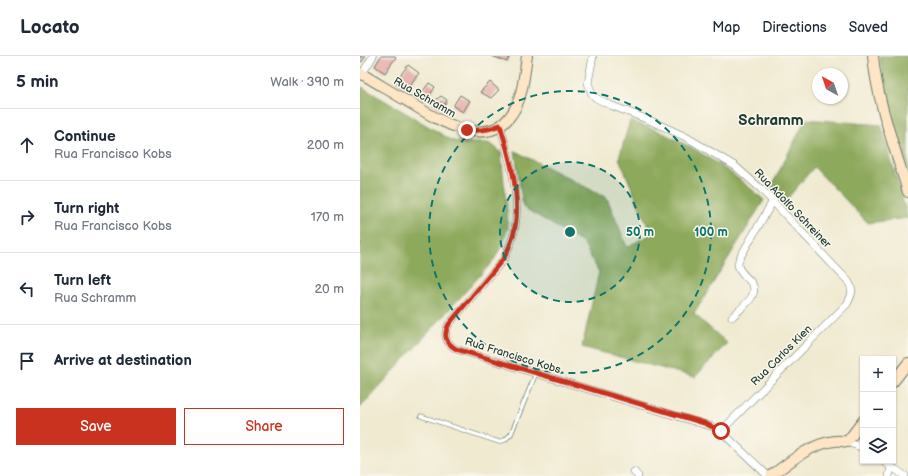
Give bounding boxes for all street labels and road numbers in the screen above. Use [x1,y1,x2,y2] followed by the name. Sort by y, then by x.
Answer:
[391,74,458,120] street label: Rua Schramm
[752,166,834,251] street label: Rua Adolfo Schreiner
[748,322,814,388] street label: Rua Carlos Kien
[463,335,563,376] street label: Rua Francisco Kobs

